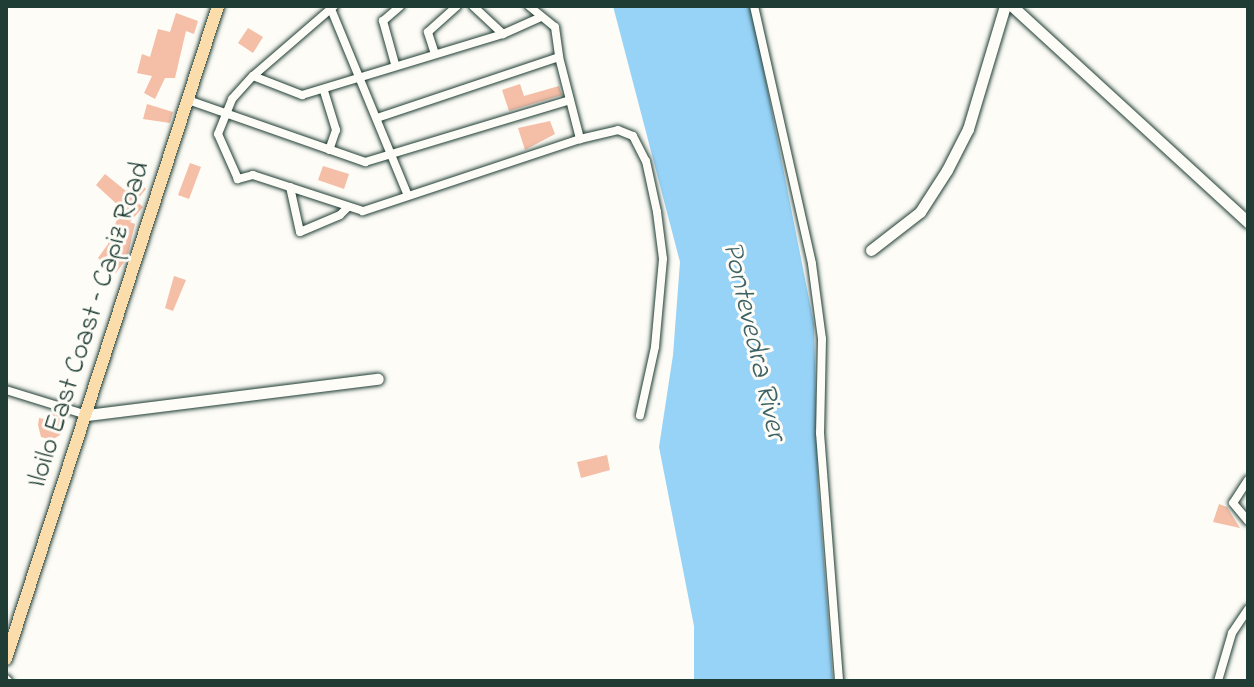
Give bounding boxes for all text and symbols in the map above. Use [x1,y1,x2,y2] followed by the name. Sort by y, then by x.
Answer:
[21,158,159,492] street label: Iloilo East Coast – Capiz Road
[713,238,793,444] water label: Pontevedra River

